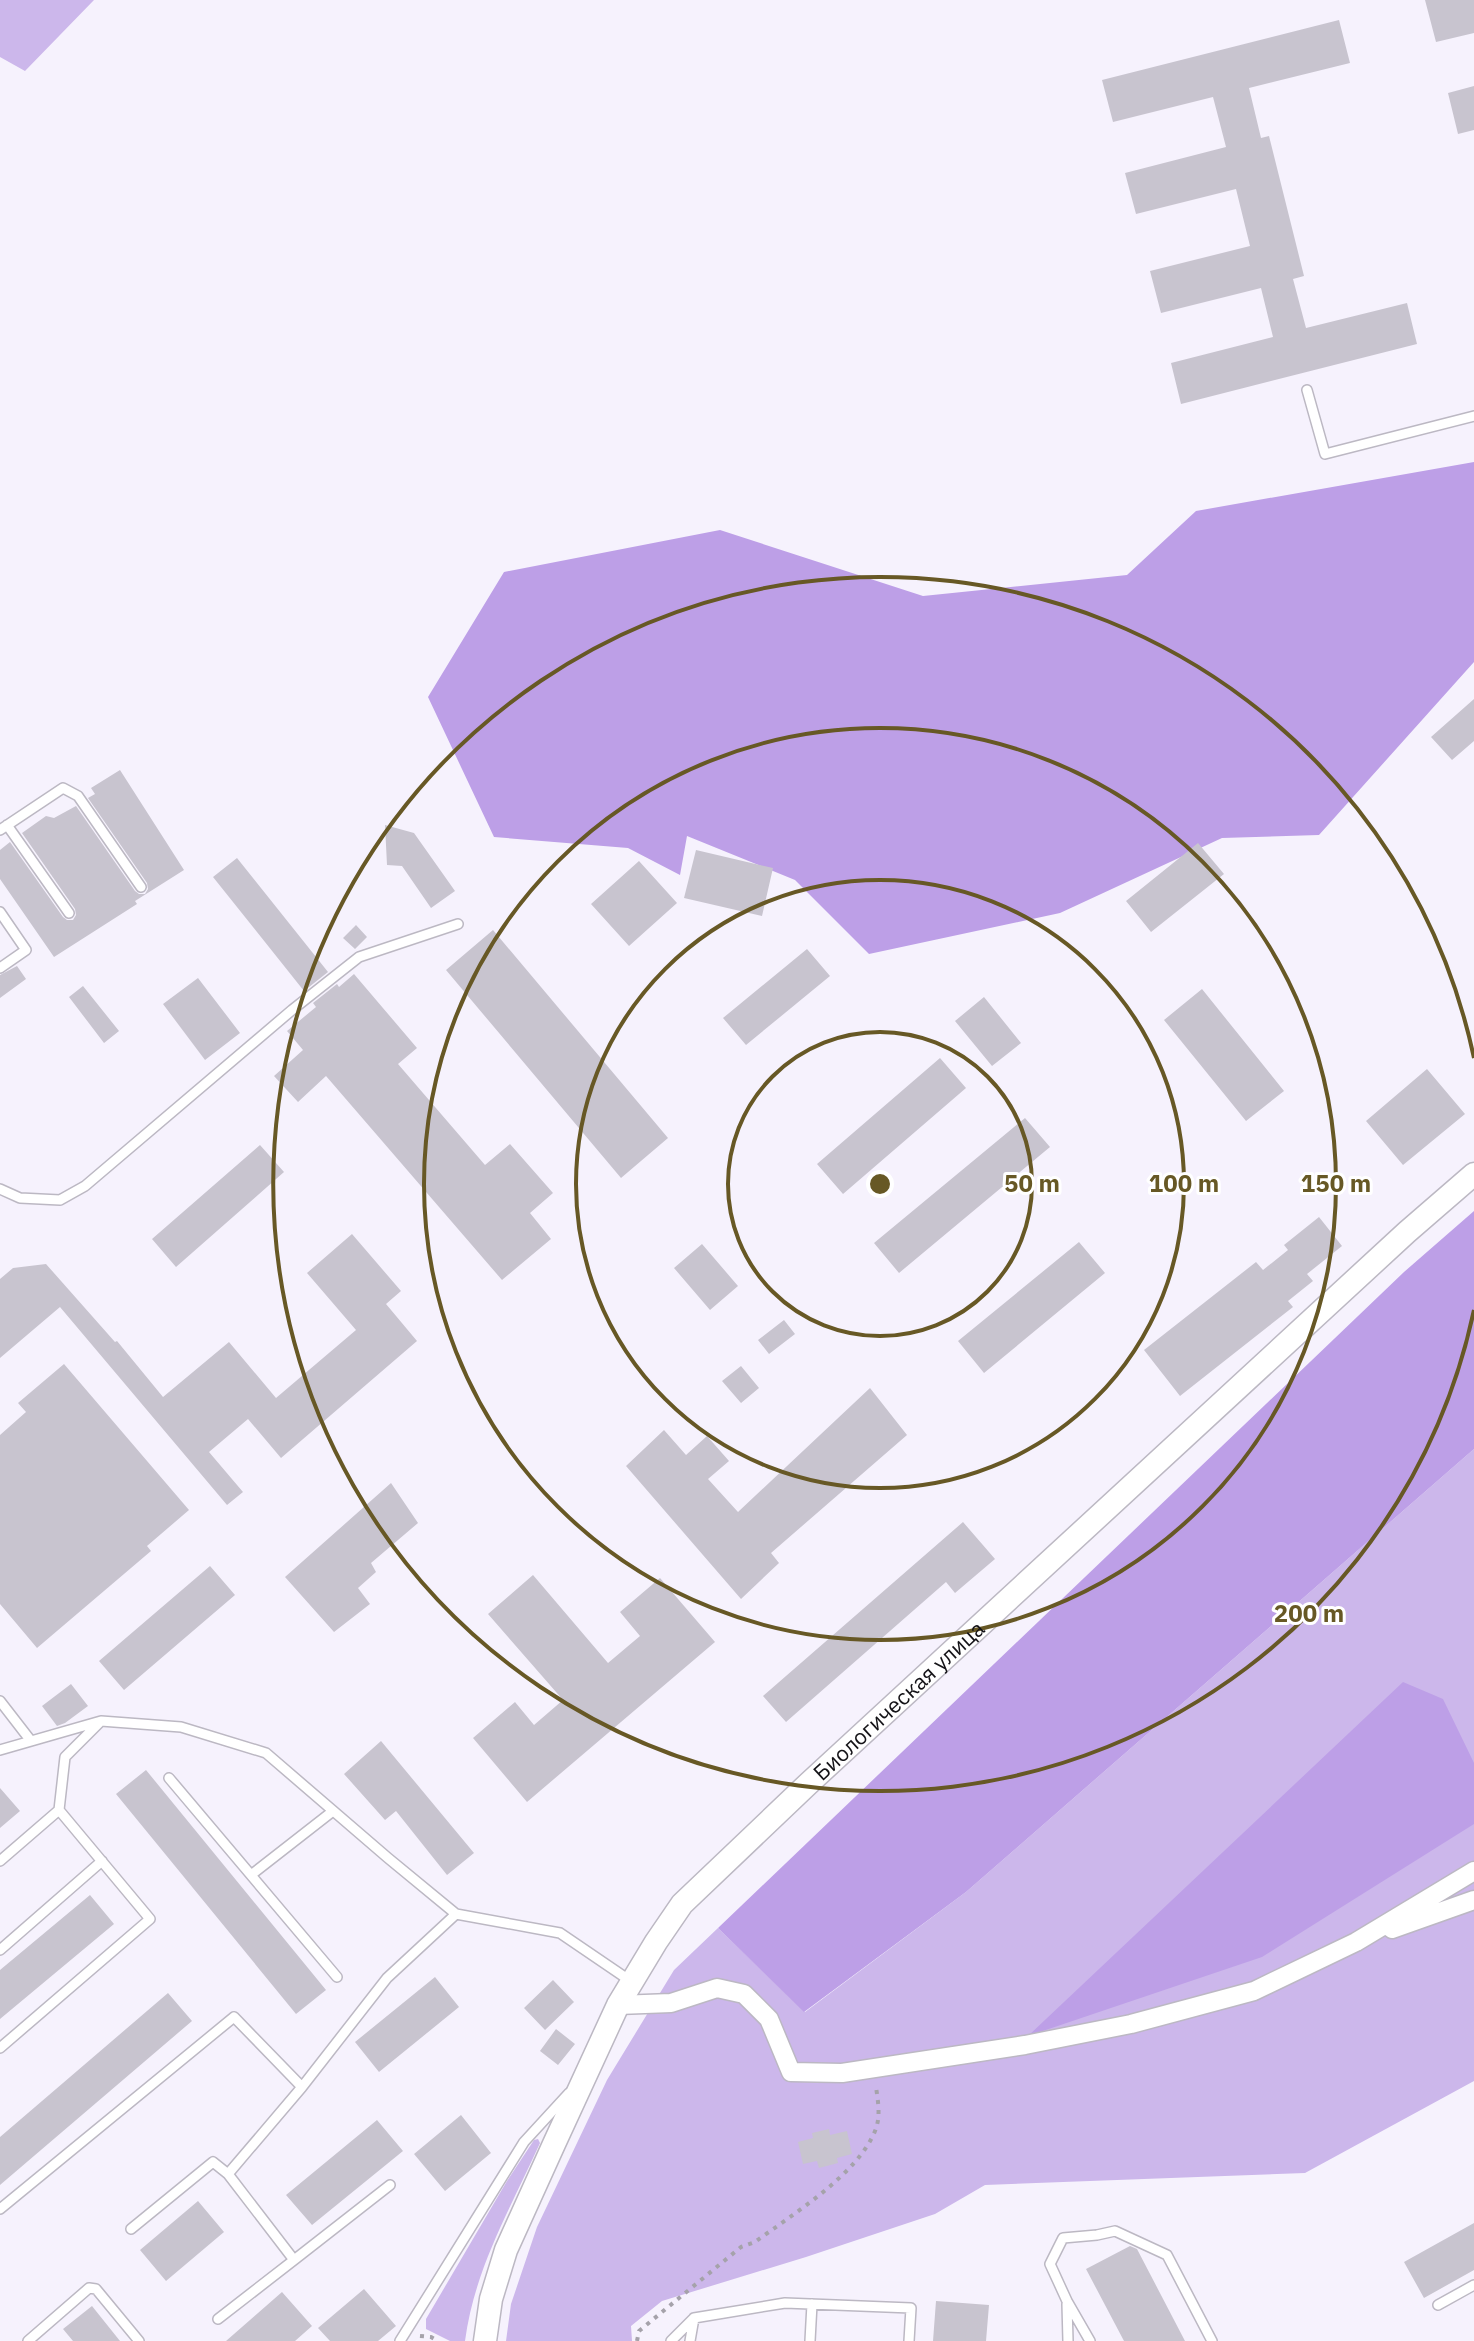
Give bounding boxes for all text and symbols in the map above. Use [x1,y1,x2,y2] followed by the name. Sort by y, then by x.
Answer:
[1004,1167,1060,1199] text: 50 m
[1149,1167,1219,1199] text: 100 m
[1301,1167,1371,1199] text: 150 m
[866,1170,894,1198] centre of rings
[1274,1597,1344,1629] text: 200 m
[807,1614,990,1786] street label: Биологическая улица

